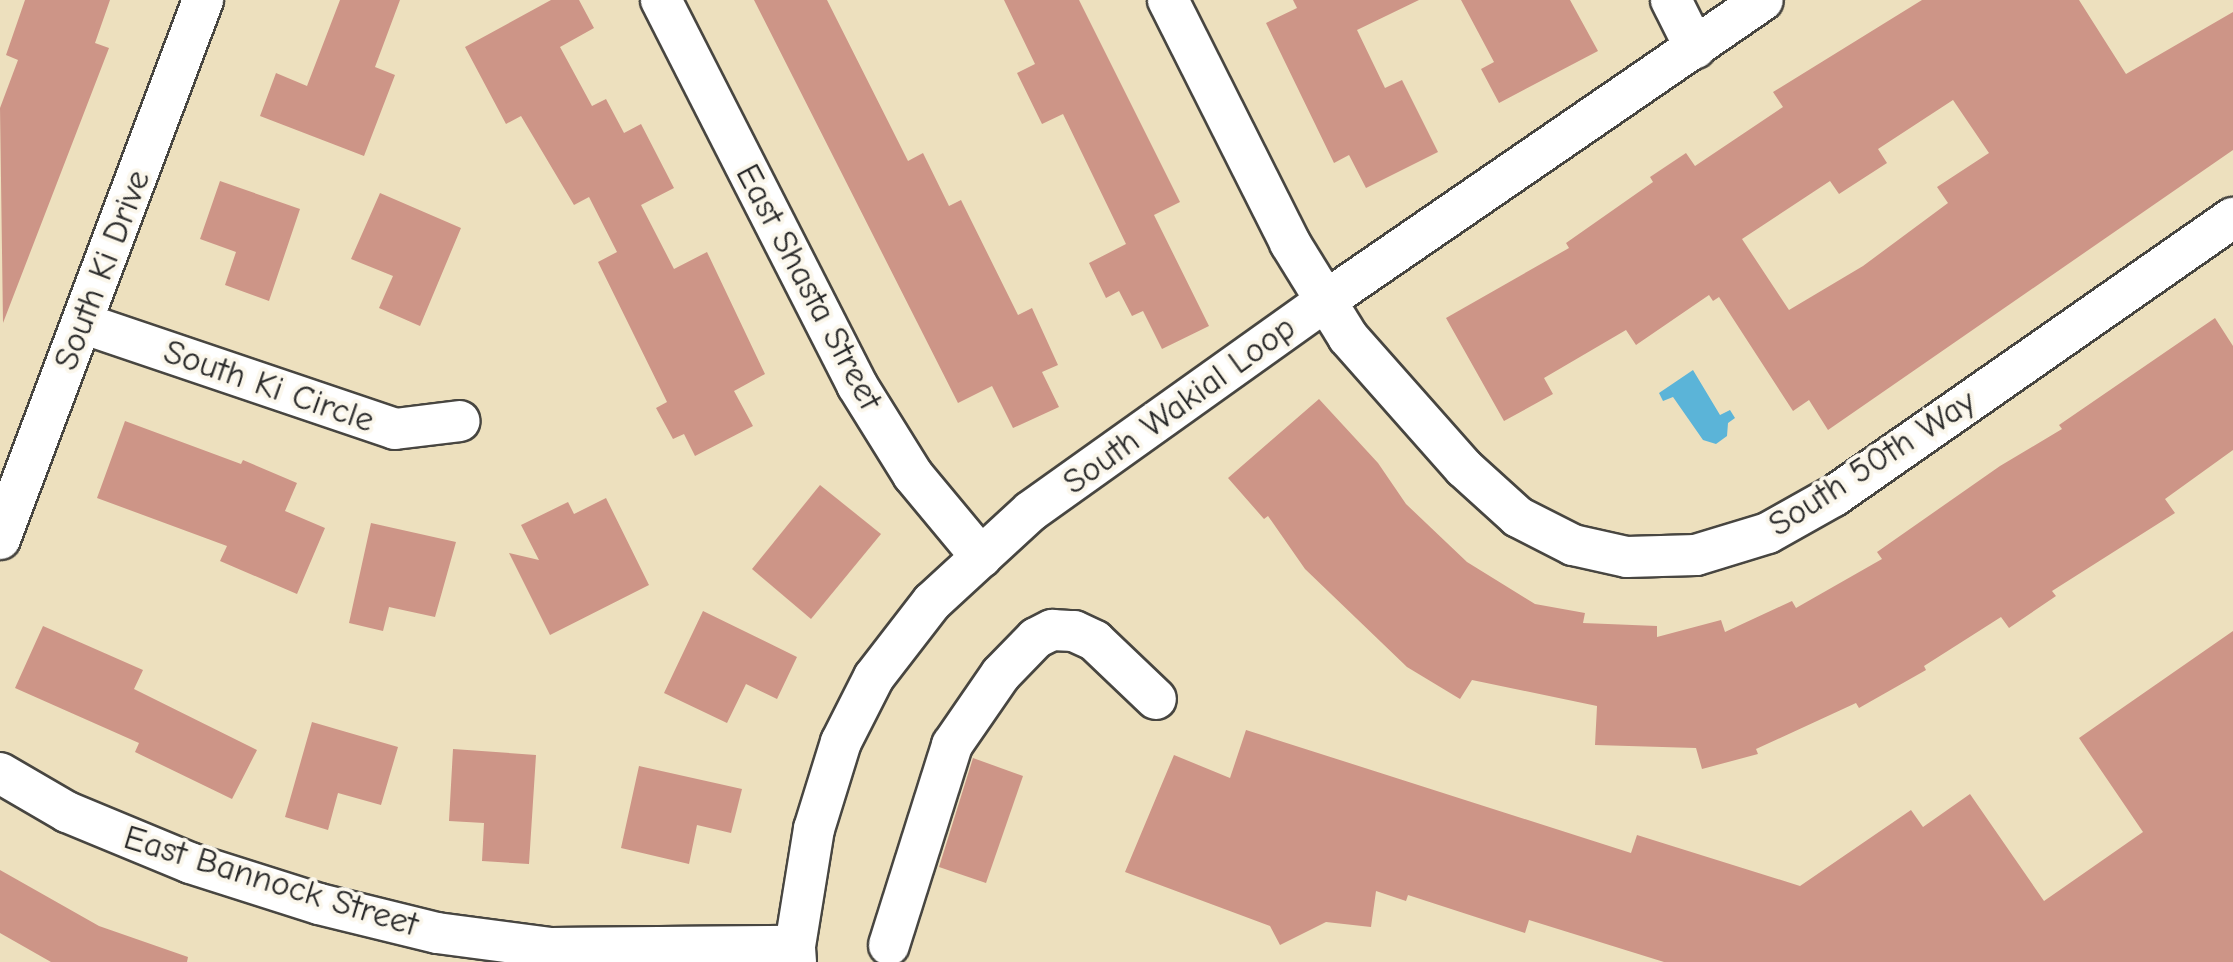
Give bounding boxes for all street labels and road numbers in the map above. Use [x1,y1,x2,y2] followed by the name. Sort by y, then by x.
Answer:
[726,157,892,417] street label: East Shasta Street
[45,164,159,376] street label: South Ki Drive
[1055,307,1303,503] street label: South Wakial Loop
[158,330,380,442] street label: South Ki Circle
[1761,380,1983,546] street label: South 50th Way
[119,816,423,946] street label: East Bannock Street

